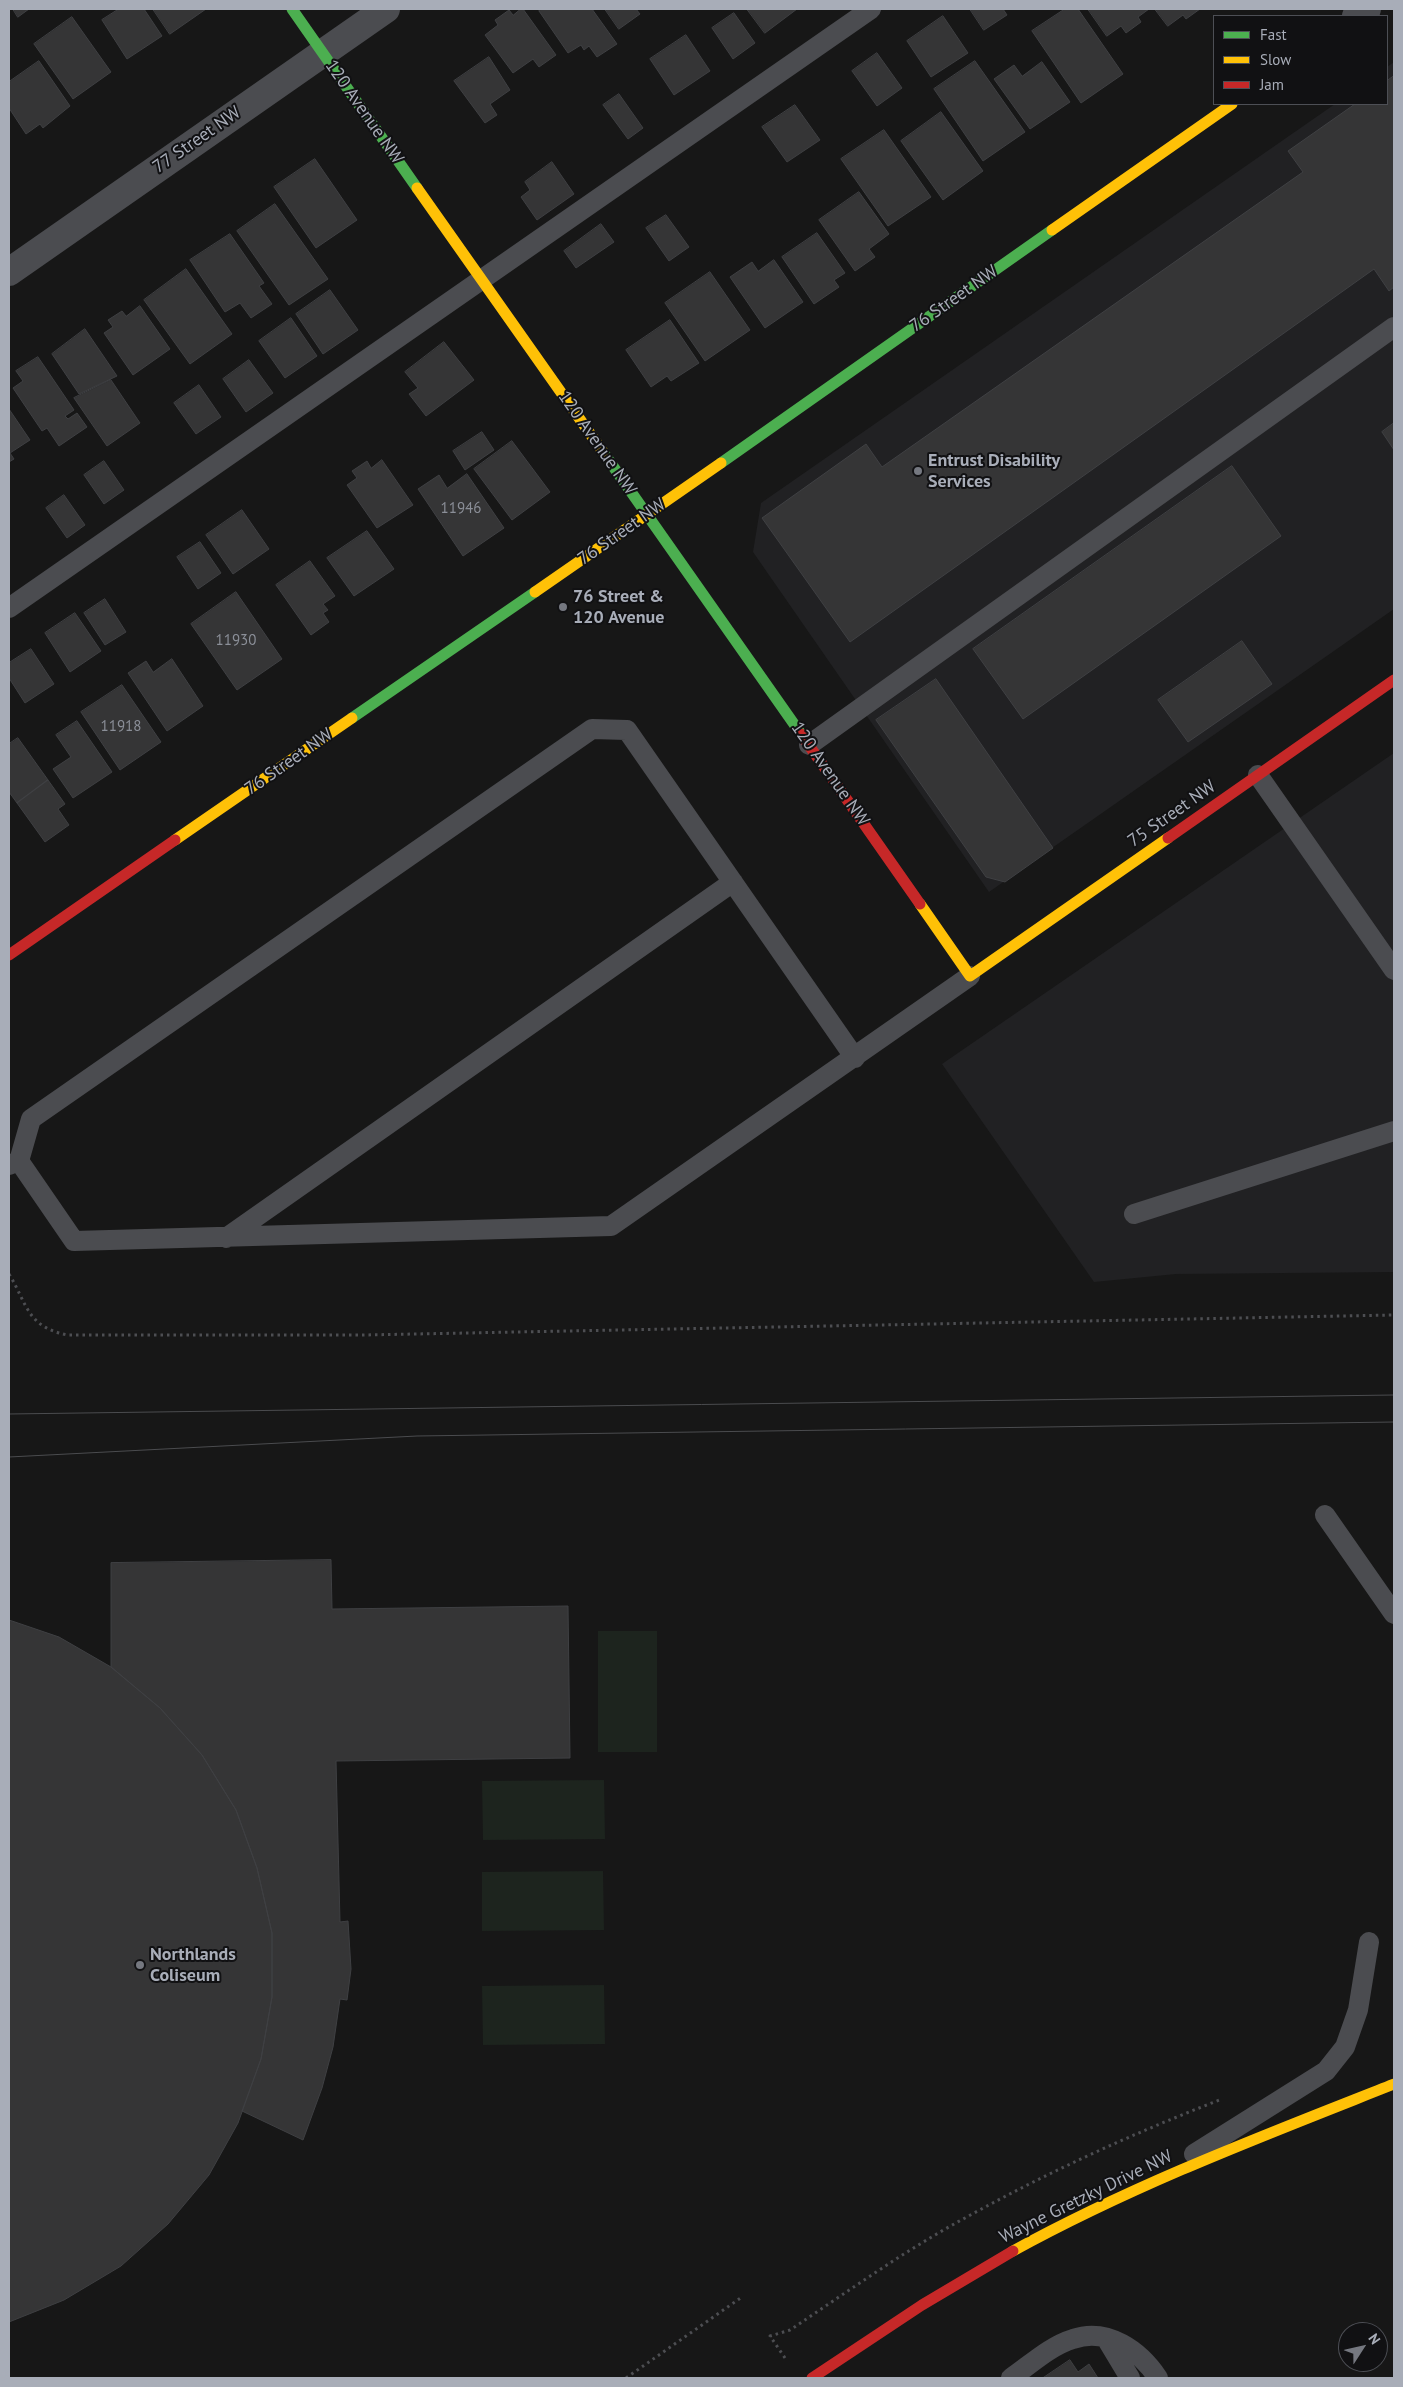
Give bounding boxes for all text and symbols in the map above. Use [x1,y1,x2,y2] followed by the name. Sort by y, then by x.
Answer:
[1213,15,1388,105] legend
[1260,25,1287,44] text: Fast
[1260,50,1291,69] text: Slow
[320,56,408,168] street label: 120 Avenue NW
[1260,75,1284,94] text: Jam
[149,102,245,178] street label: 77 Street NW
[906,261,1002,337] street label: 76 Street NW
[553,387,641,499] street label: 120 Avenue NW
[928,450,1060,492] place label: Entrust Disability Services
[912,465,924,477] marker: Entrust Disability Services
[574,494,670,570] street label: 76 Street NW
[441,500,481,518] house number: 11946
[573,586,664,628] place label: 76 Street & 120 Avenue
[557,601,569,613] marker: 76 Street & 120 Avenue
[216,632,256,650] house number: 11930
[101,718,141,736] house number: 11918
[786,718,874,830] street label: 120 Avenue NW
[241,724,337,800] street label: 76 Street NW
[1124,776,1220,852] street label: 75 Street NW
[150,1944,236,1986] place label: Northlands Coliseum
[134,1959,146,1971] marker: Northlands Coliseum
[996,2146,1176,2248] street label: Wayne Gretzky Drive NW
[1338,2322,1388,2372] north arrow
[1364,2330,1384,2348] text: N

